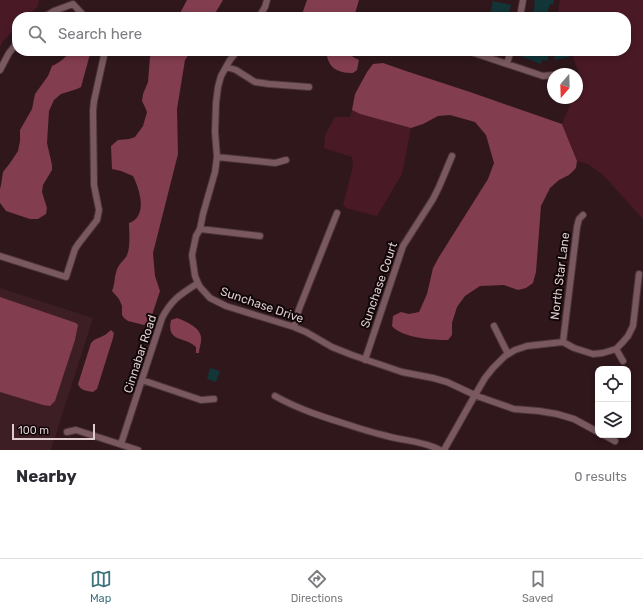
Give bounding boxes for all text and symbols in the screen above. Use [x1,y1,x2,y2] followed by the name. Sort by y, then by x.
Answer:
[12,12,631,56] search box
[26,23,48,45] icon: search
[58,25,142,43] text: Search here
[547,68,583,104] north arrow
[548,231,572,321] street label: North Star Lane
[358,240,400,330] street label: Sunchase Court
[219,284,306,326] street label: Sunchase Drive
[121,313,159,395] street label: Cinnabar Road
[595,366,631,438] map controls
[595,366,631,402] button: locate
[595,402,631,438] button: layers
[12,422,95,441] scale bar
[18,424,49,437] text: 100 m
[16,466,77,486] text: Nearby
[574,469,627,484] text: 0 results
[90,568,112,605] tab: Map
[291,568,343,605] tab: Directions
[522,568,553,605] tab: Saved

